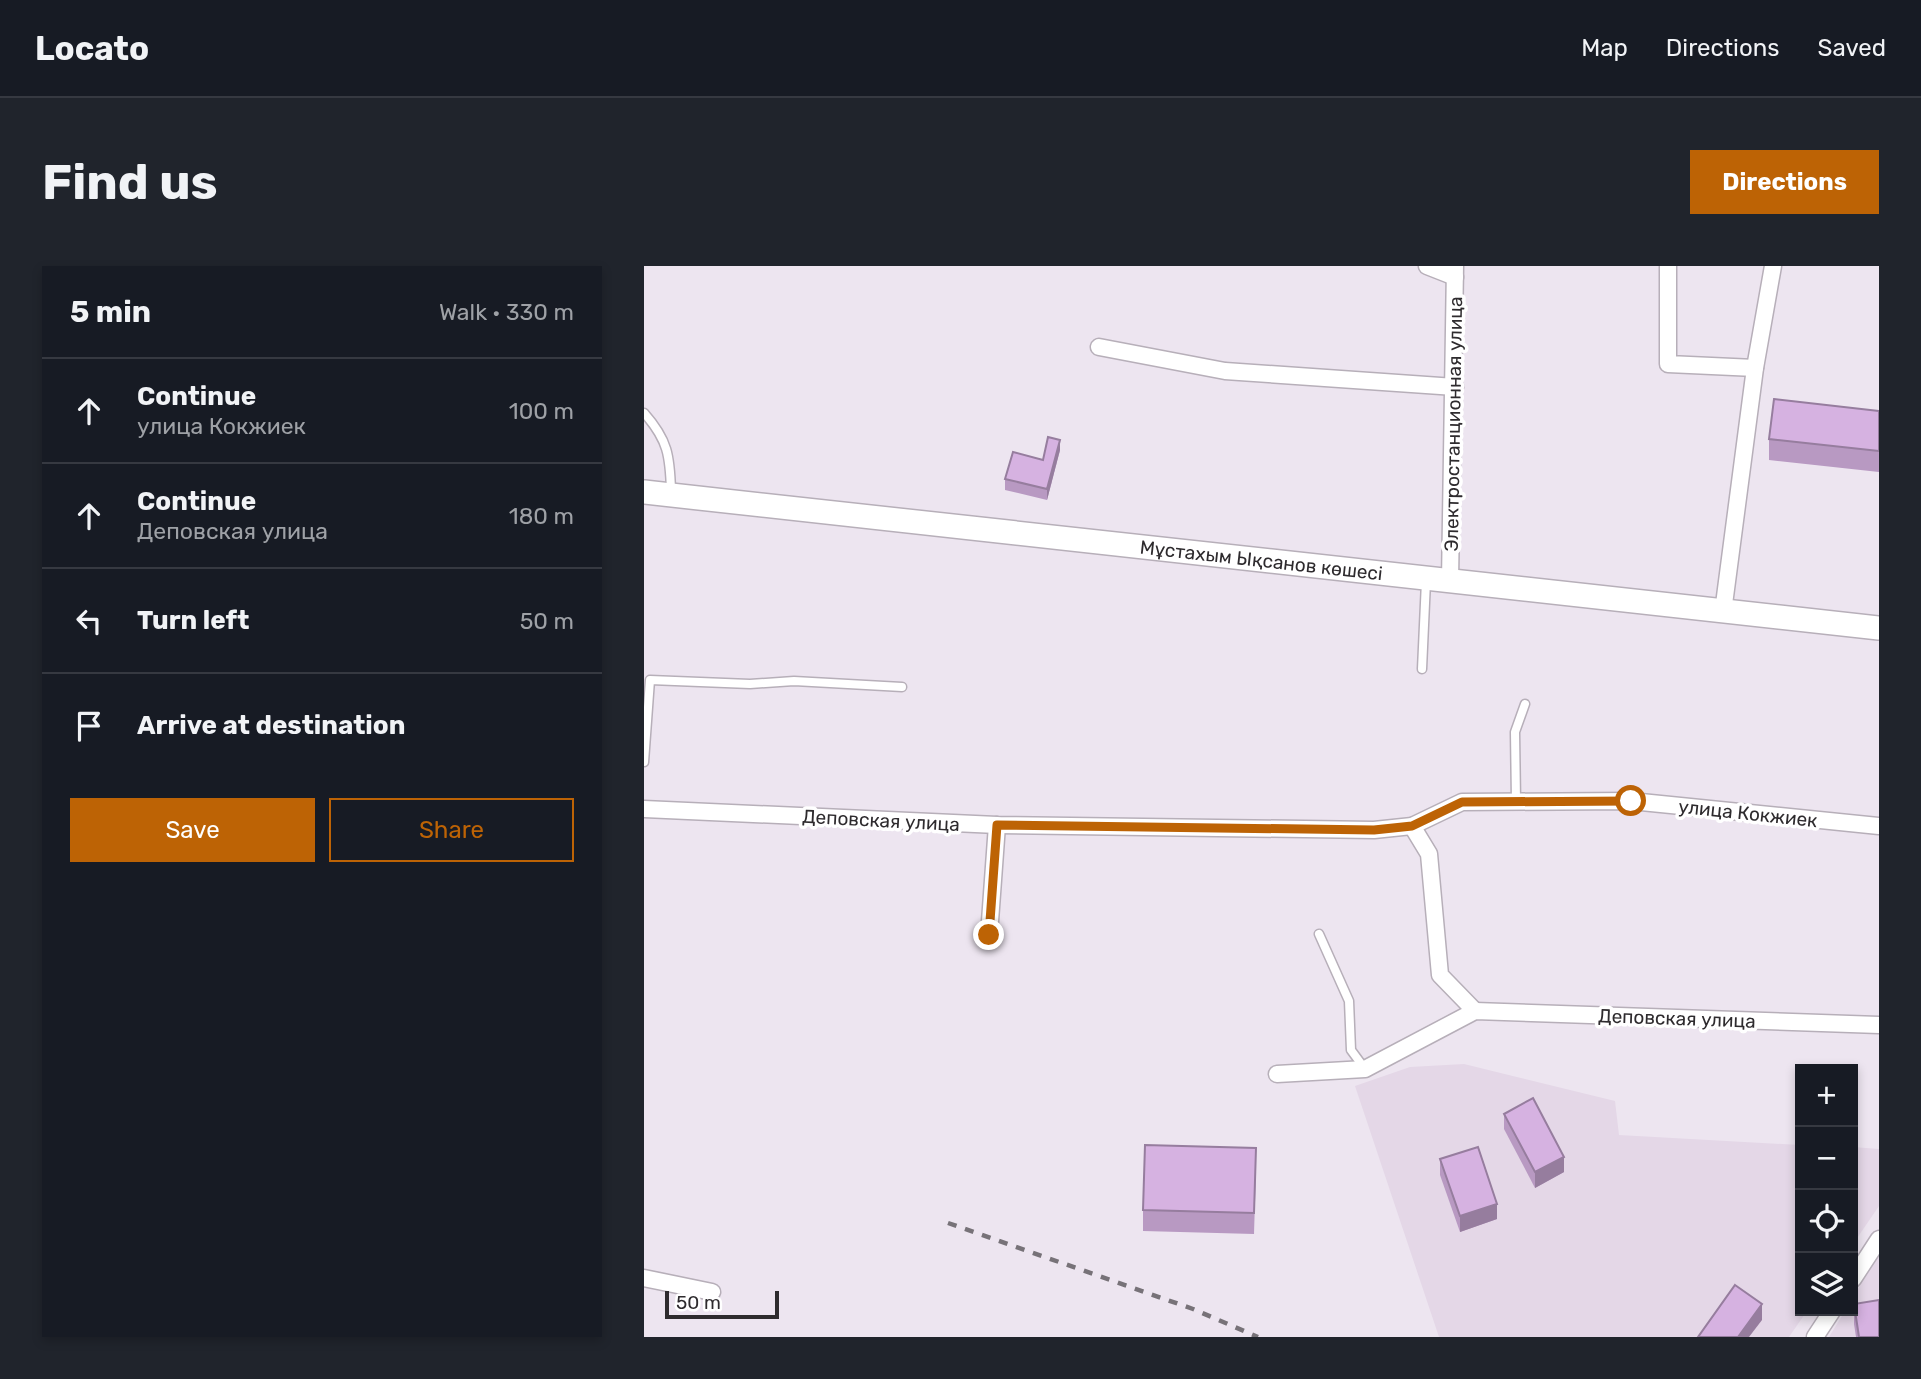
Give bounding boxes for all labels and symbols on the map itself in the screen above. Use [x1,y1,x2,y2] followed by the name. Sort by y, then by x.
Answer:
[1440,296,1467,552] street label: Электростанционная улица
[1139,536,1384,585] street label: Мұстахым Ықсанов көшесі
[1615,785,1646,816] route start
[1677,795,1819,832] street label: улица Кокжиек
[802,805,960,836] street label: Деповская улица
[973,919,1004,950] route end
[1598,1004,1756,1033] street label: Деповская улица
[665,1288,779,1320] scale bar

